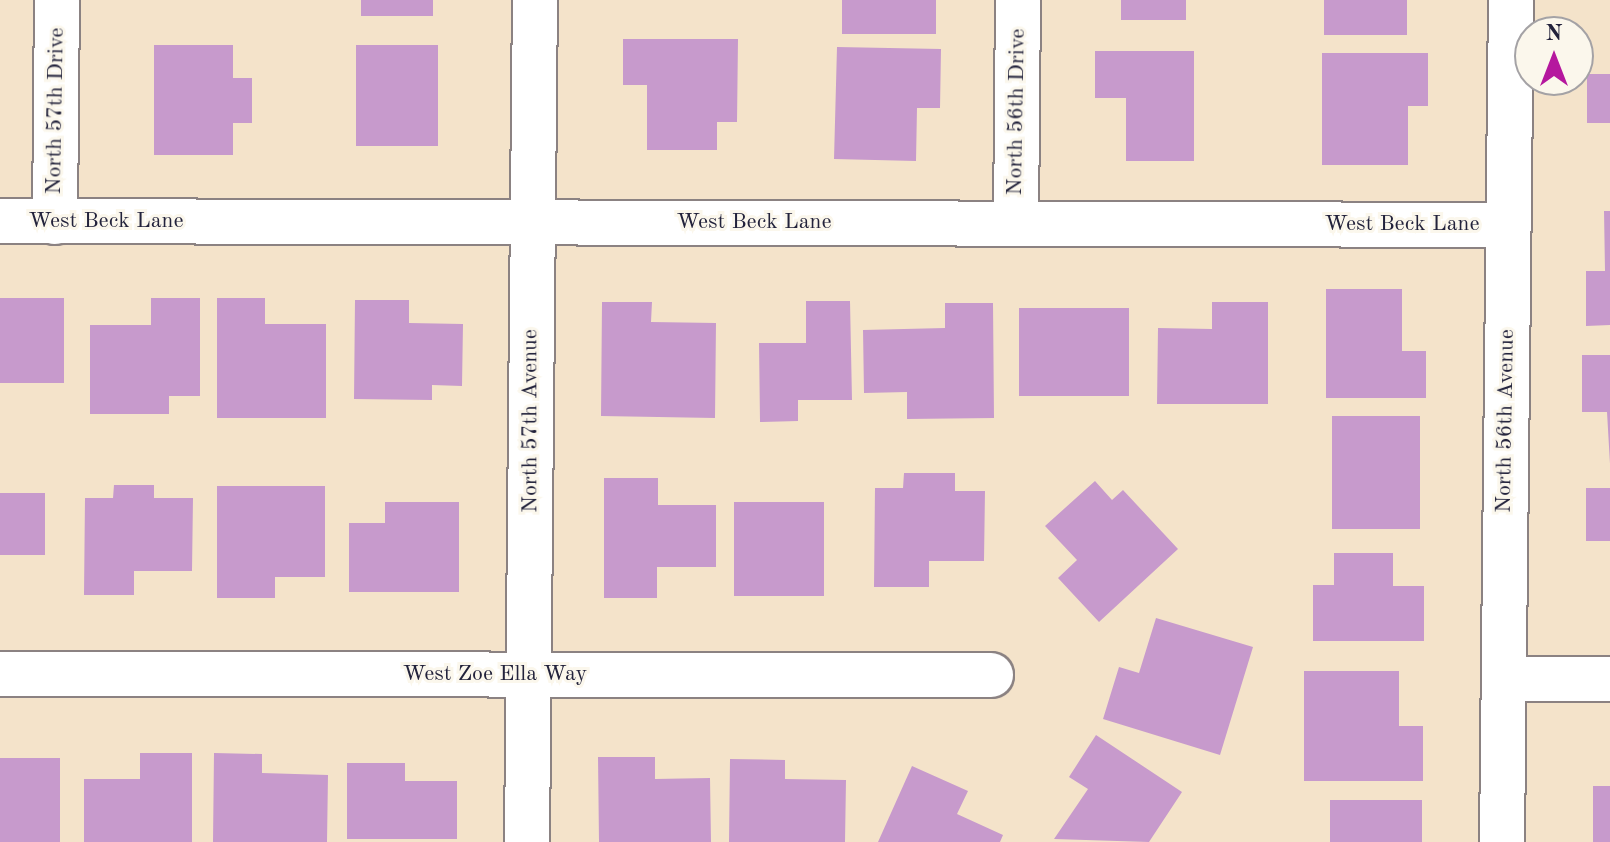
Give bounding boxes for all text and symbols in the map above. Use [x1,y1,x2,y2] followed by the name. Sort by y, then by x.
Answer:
[1514,16,1594,96] north arrow
[1546,23,1562,45] text: N
[41,27,71,195] street label: North 57th Drive
[1002,28,1032,196] street label: North 56th Drive
[28,209,184,235] street label: West Beck Lane
[676,210,832,236] street label: West Beck Lane
[1324,212,1480,238] street label: West Beck Lane
[518,329,544,513] street label: North 57th Avenue
[1491,329,1521,513] street label: North 56th Avenue
[403,662,587,688] street label: West Zoe Ella Way

